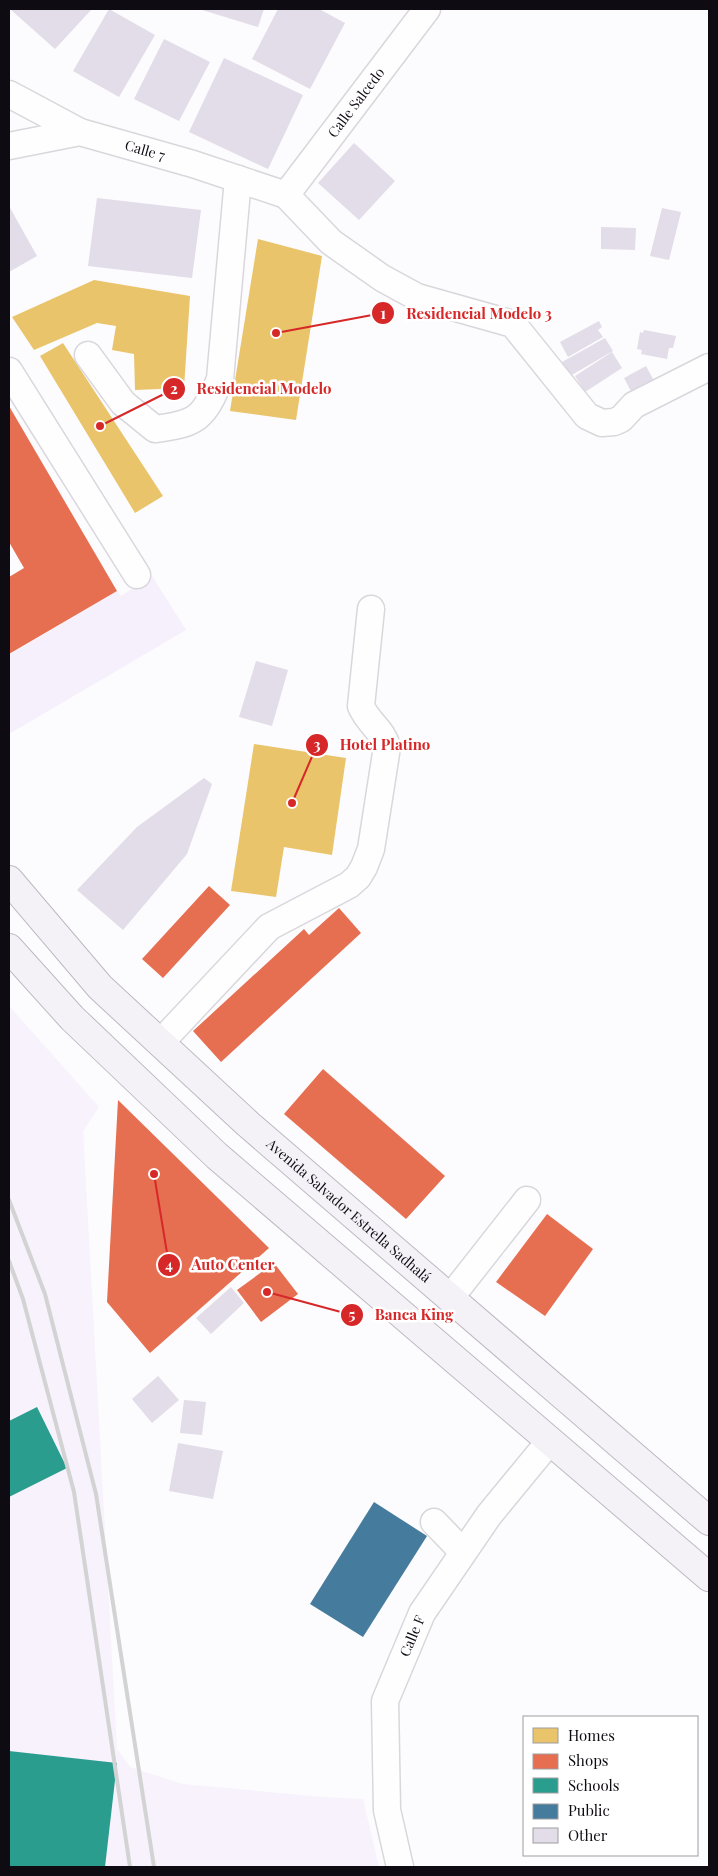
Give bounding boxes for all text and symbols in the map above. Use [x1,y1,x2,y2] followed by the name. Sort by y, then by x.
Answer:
[323,63,389,141] street label: Calle Salcedo
[123,135,168,165] street label: Calle 7
[371,298,562,328] callout: Residencial Modelo 3
[380,303,386,323] text: 1
[406,303,552,323] text: Residencial Modelo 3
[162,374,342,404] callout: Residencial Modelo
[170,378,178,398] text: 2
[197,378,331,398] text: Residencial Modelo
[305,730,441,760] callout: Hotel Platino
[313,734,321,754] text: 3
[340,734,430,754] text: Hotel Platino
[262,1134,435,1286] street label: Avenida Salvador Estrella Sadhalá
[157,1250,284,1280] callout: Auto Center
[165,1254,173,1274] text: 4
[191,1254,274,1274] text: Auto Center
[340,1300,463,1330] callout: Banca King
[349,1304,356,1324] text: 5
[375,1304,454,1324] text: Banca King
[395,1612,429,1659] street label: Calle F
[523,1716,698,1856] legend
[568,1725,615,1745] text: Homes
[568,1750,609,1770] text: Shops
[568,1775,620,1795] text: Schools
[568,1800,610,1820] text: Public
[568,1825,608,1845] text: Other

